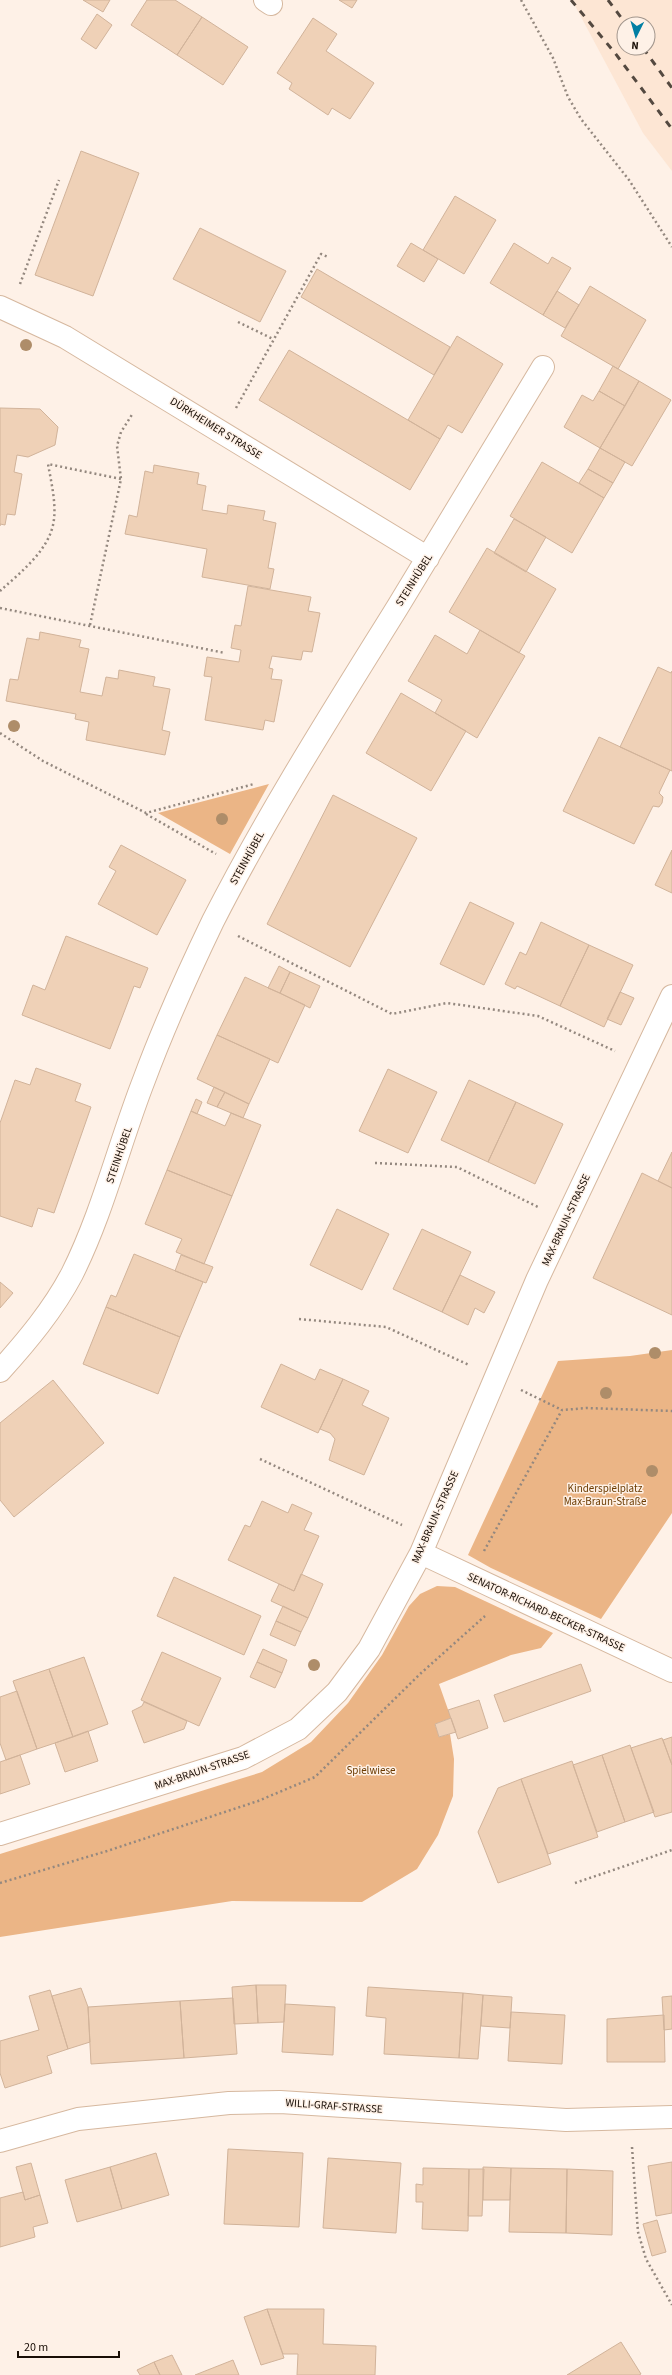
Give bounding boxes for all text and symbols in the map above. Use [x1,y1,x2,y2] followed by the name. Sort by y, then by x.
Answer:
[616,16,656,56] north arrow
[631,38,639,53] text: N
[167,394,265,462] street label: DÜRKHEIMER STRASSE
[392,550,436,609] street label: STEINHÜBEL
[226,828,268,888] street label: STEINHÜBEL
[102,1124,136,1185] street label: STEINHÜBEL
[538,1171,594,1268] street label: MAX-BRAUN-STRASSE
[408,1468,462,1566] street label: MAX-BRAUN-STRASSE
[564,1481,647,1509] park label: Kinderspielplatz Max-Braun-Straße
[465,1569,627,1655] street label: SENATOR-RICHARD-BECKER-STRASSE
[152,1747,252,1793] street label: MAX-BRAUN-STRASSE
[346,1763,396,1778] park label: Spielwiese
[285,2095,383,2117] street label: WILLI-GRAF-STRASSE
[18,2333,119,2359] scale bar
[24,2339,48,2356] text: 20 m

